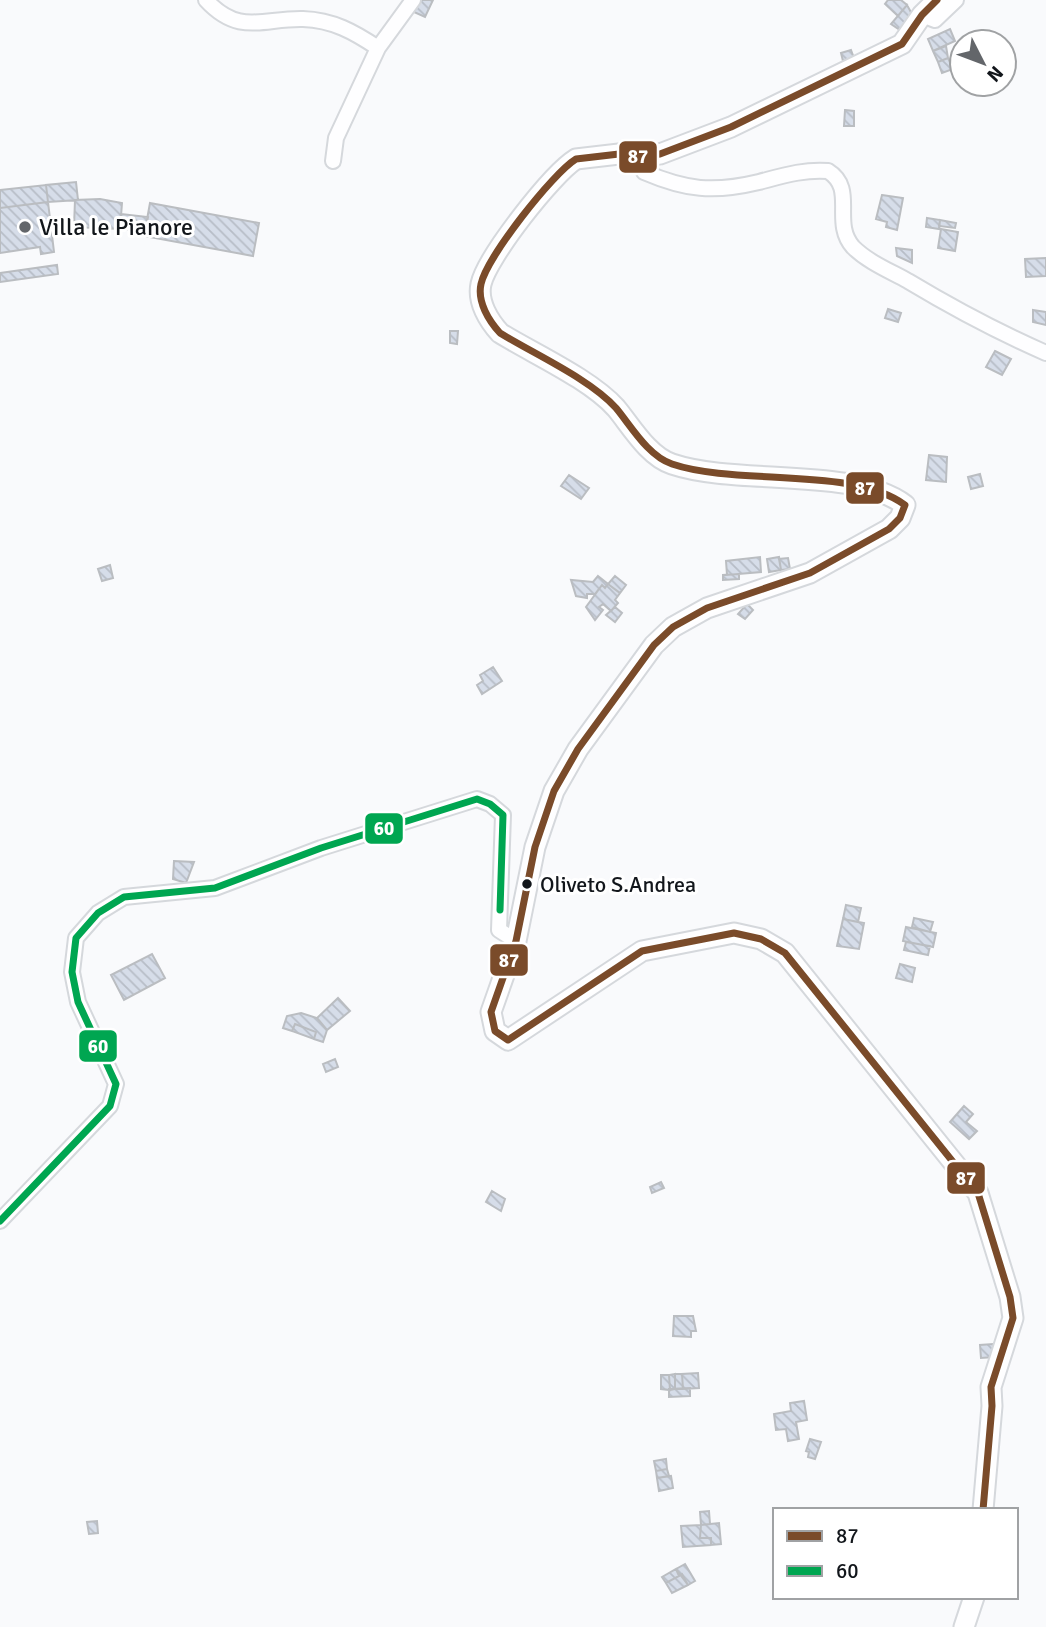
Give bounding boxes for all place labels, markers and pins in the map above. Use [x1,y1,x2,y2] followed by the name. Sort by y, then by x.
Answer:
[39,212,193,242] place label: Villa le Pianore
[17,219,33,235] marker: Villa le Pianore
[540,871,696,898] place label: Oliveto S.Andrea
[520,877,534,891] marker: Oliveto S.Andrea

